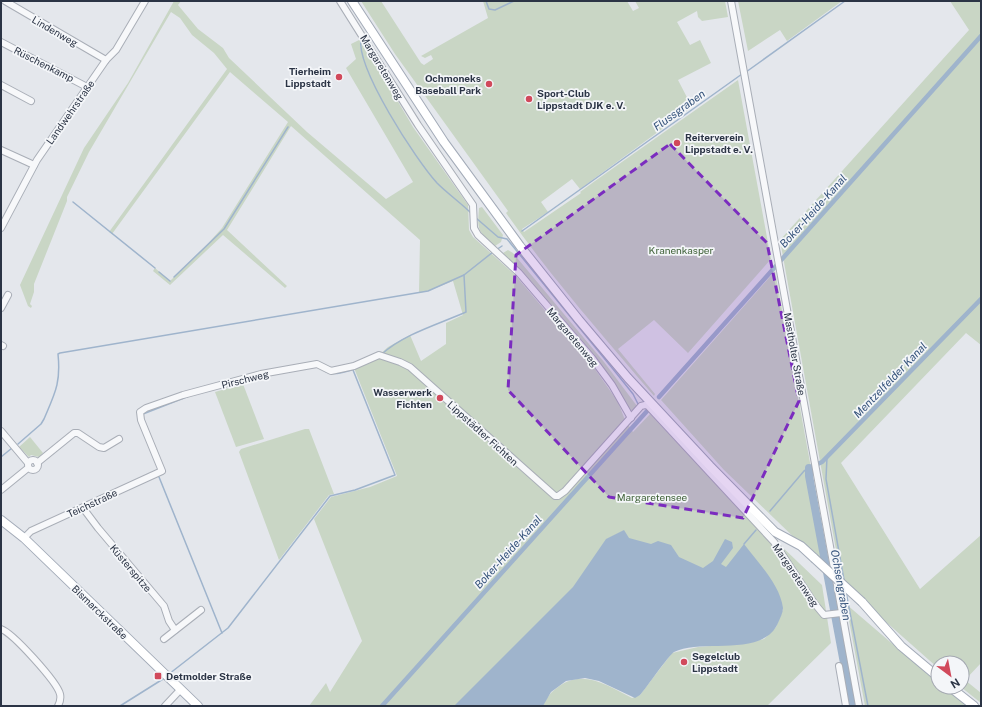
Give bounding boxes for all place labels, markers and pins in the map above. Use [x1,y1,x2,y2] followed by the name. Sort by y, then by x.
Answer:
[285,65,331,89] place label: Tierheim Lippstadt
[334,72,344,82] marker: Tierheim Lippstadt
[415,72,481,96] place label: Ochmoneks Baseball Park
[484,79,494,89] marker: Ochmoneks Baseball Park
[537,87,626,111] place label: Sport-Club Lippstadt DJK e. V.
[524,94,534,104] marker: Sport-Club Lippstadt DJK e. V.
[685,131,753,155] place label: Reiterverein Lippstadt e. V.
[672,138,682,148] marker: Reiterverein Lippstadt e. V.
[373,386,432,410] place label: Wasserwerk Fichten
[435,393,445,403] marker: Wasserwerk Fichten
[692,650,740,674] place label: Segelclub Lippstadt
[679,657,689,667] marker: Segelclub Lippstadt
[166,670,252,682] place label: Detmolder Straße
[153,671,163,681] marker: Detmolder Straße

